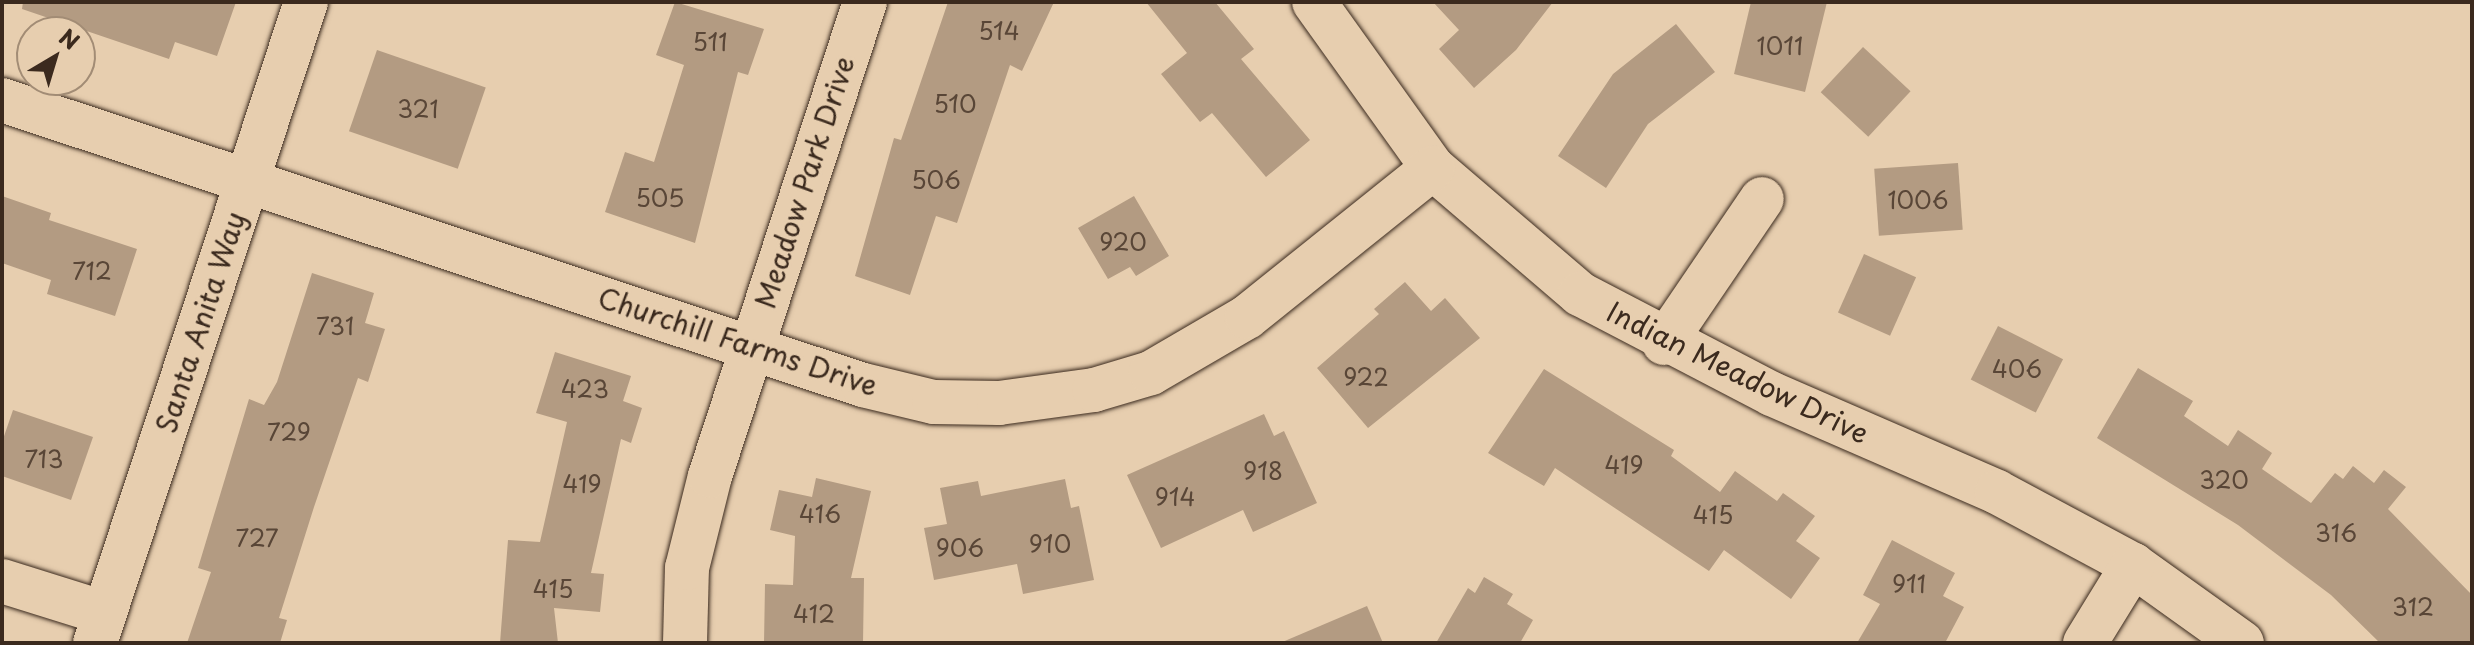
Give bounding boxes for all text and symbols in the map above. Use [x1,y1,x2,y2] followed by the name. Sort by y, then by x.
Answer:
[16,16,96,96] north arrow
[978,17,1020,45] house number: 514
[53,20,87,57] text: N
[693,28,727,56] house number: 511
[1757,32,1803,60] house number: 1011
[747,51,861,313] street label: Meadow Park Drive
[933,90,977,118] house number: 510
[397,95,439,123] house number: 321
[911,166,961,194] house number: 506
[635,184,685,212] house number: 505
[1887,186,1949,214] house number: 1006
[148,205,252,439] street label: Santa Anita Way
[1099,228,1147,256] house number: 920
[72,257,112,285] house number: 712
[594,280,882,402] street label: Churchill Farms Drive
[1602,294,1874,450] street label: Indian Meadow Drive
[316,312,354,340] house number: 731
[1992,355,2042,383] house number: 406
[1343,363,1389,391] house number: 922
[561,375,609,403] house number: 423
[267,418,311,446] house number: 729
[25,445,63,473] house number: 713
[1604,451,1644,479] house number: 419
[1243,457,1283,485] house number: 918
[2199,466,2249,494] house number: 320
[562,470,602,498] house number: 419
[1155,483,1195,511] house number: 914
[799,500,841,528] house number: 416
[1693,501,1733,529] house number: 415
[2315,519,2357,547] house number: 316
[235,524,279,552] house number: 727
[1029,530,1071,558] house number: 910
[936,534,984,562] house number: 906
[1892,570,1926,598] house number: 911
[533,575,573,603] house number: 415
[2392,593,2434,621] house number: 312
[793,600,835,628] house number: 412

